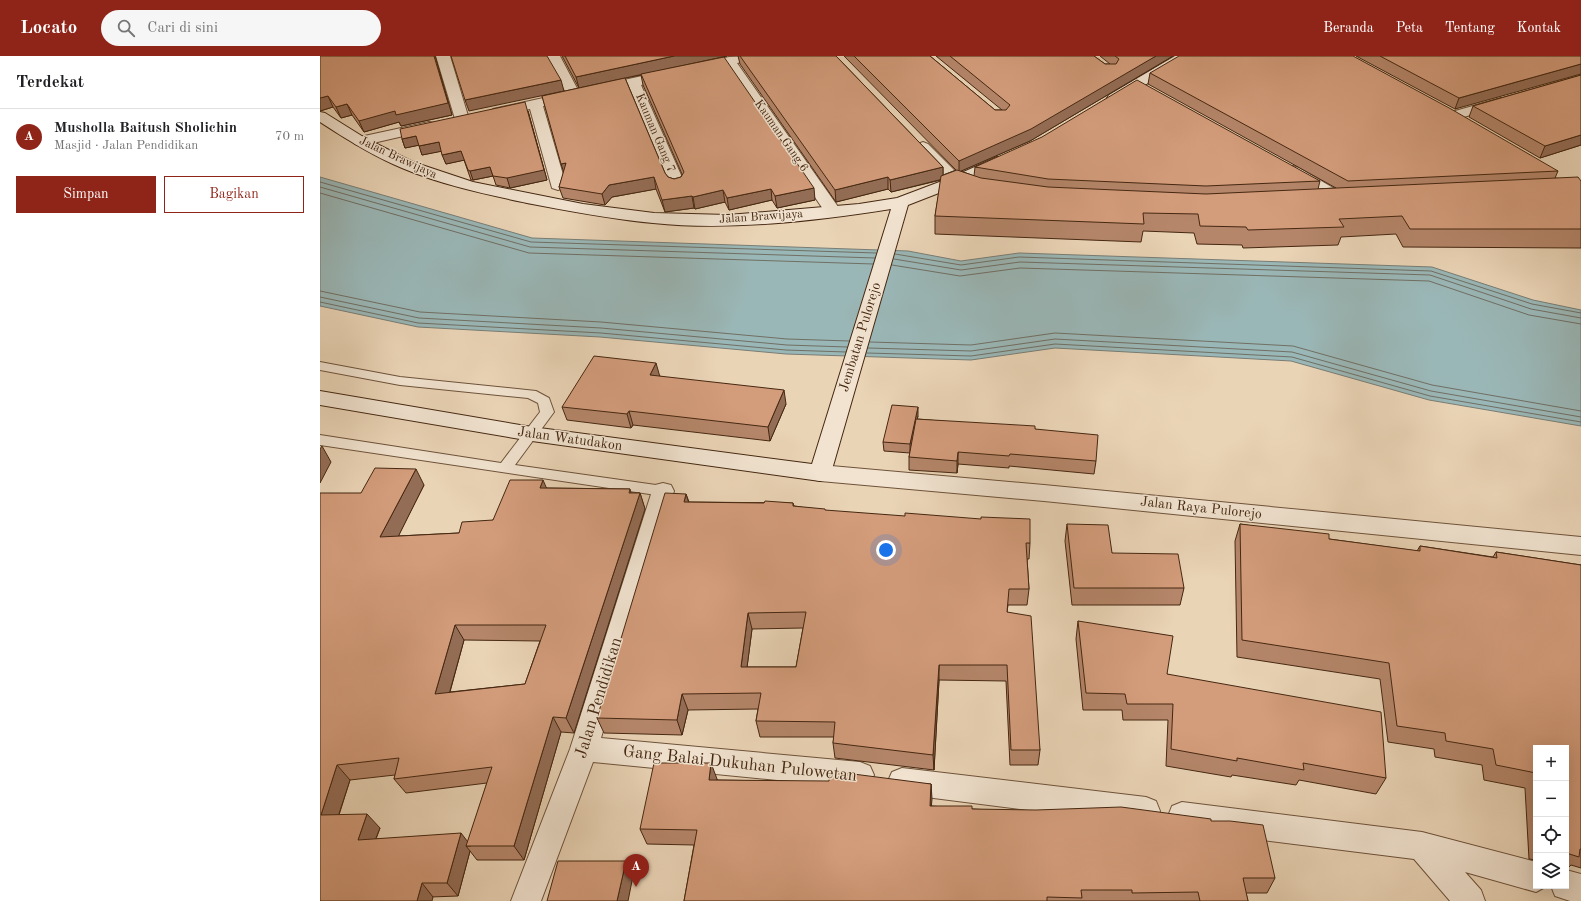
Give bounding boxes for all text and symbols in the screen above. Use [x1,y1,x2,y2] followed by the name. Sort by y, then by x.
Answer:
[101,10,381,46] search box
[115,17,137,39] icon: search
[20,19,77,38] text: Locato
[147,21,218,36] text: Cari di sini
[1323,21,1374,35] text: Beranda
[1396,21,1423,35] text: Peta
[1445,21,1495,35] text: Tentang
[1517,21,1561,35] text: Kontak
[16,74,84,91] text: Terdekat
[633,92,677,174] street label: Kauman Gang 7
[752,98,810,174] street label: Kauman Gang 6
[54,121,237,136] text: Musholla Baitush Sholichin
[24,130,34,143] text: A
[275,130,304,143] text: 70 m
[357,135,439,181] street label: Jalan Brawijaya
[54,139,198,152] text: Masjid · Jalan Pendidikan
[16,176,156,213] button: Simpan
[164,176,304,213] button: Bagikan
[719,208,804,226] street label: Jalan Brawijaya
[837,280,883,393] street label: Jembatan Pulorejo
[517,425,624,453] street label: Jalan Watudakon
[1139,495,1263,521] street label: Jalan Raya Pulorejo
[876,540,896,560] your location
[573,635,625,761] street label: Jalan Pendidikan
[622,743,858,785] street label: Gang Balai Dukuhan Pulowetan
[1533,745,1569,889] map controls
[1533,745,1569,781] button: +
[1533,781,1569,817] button: −
[1533,817,1569,853] button: locate
[1533,853,1569,889] button: layers
[623,854,649,887] pin: A

